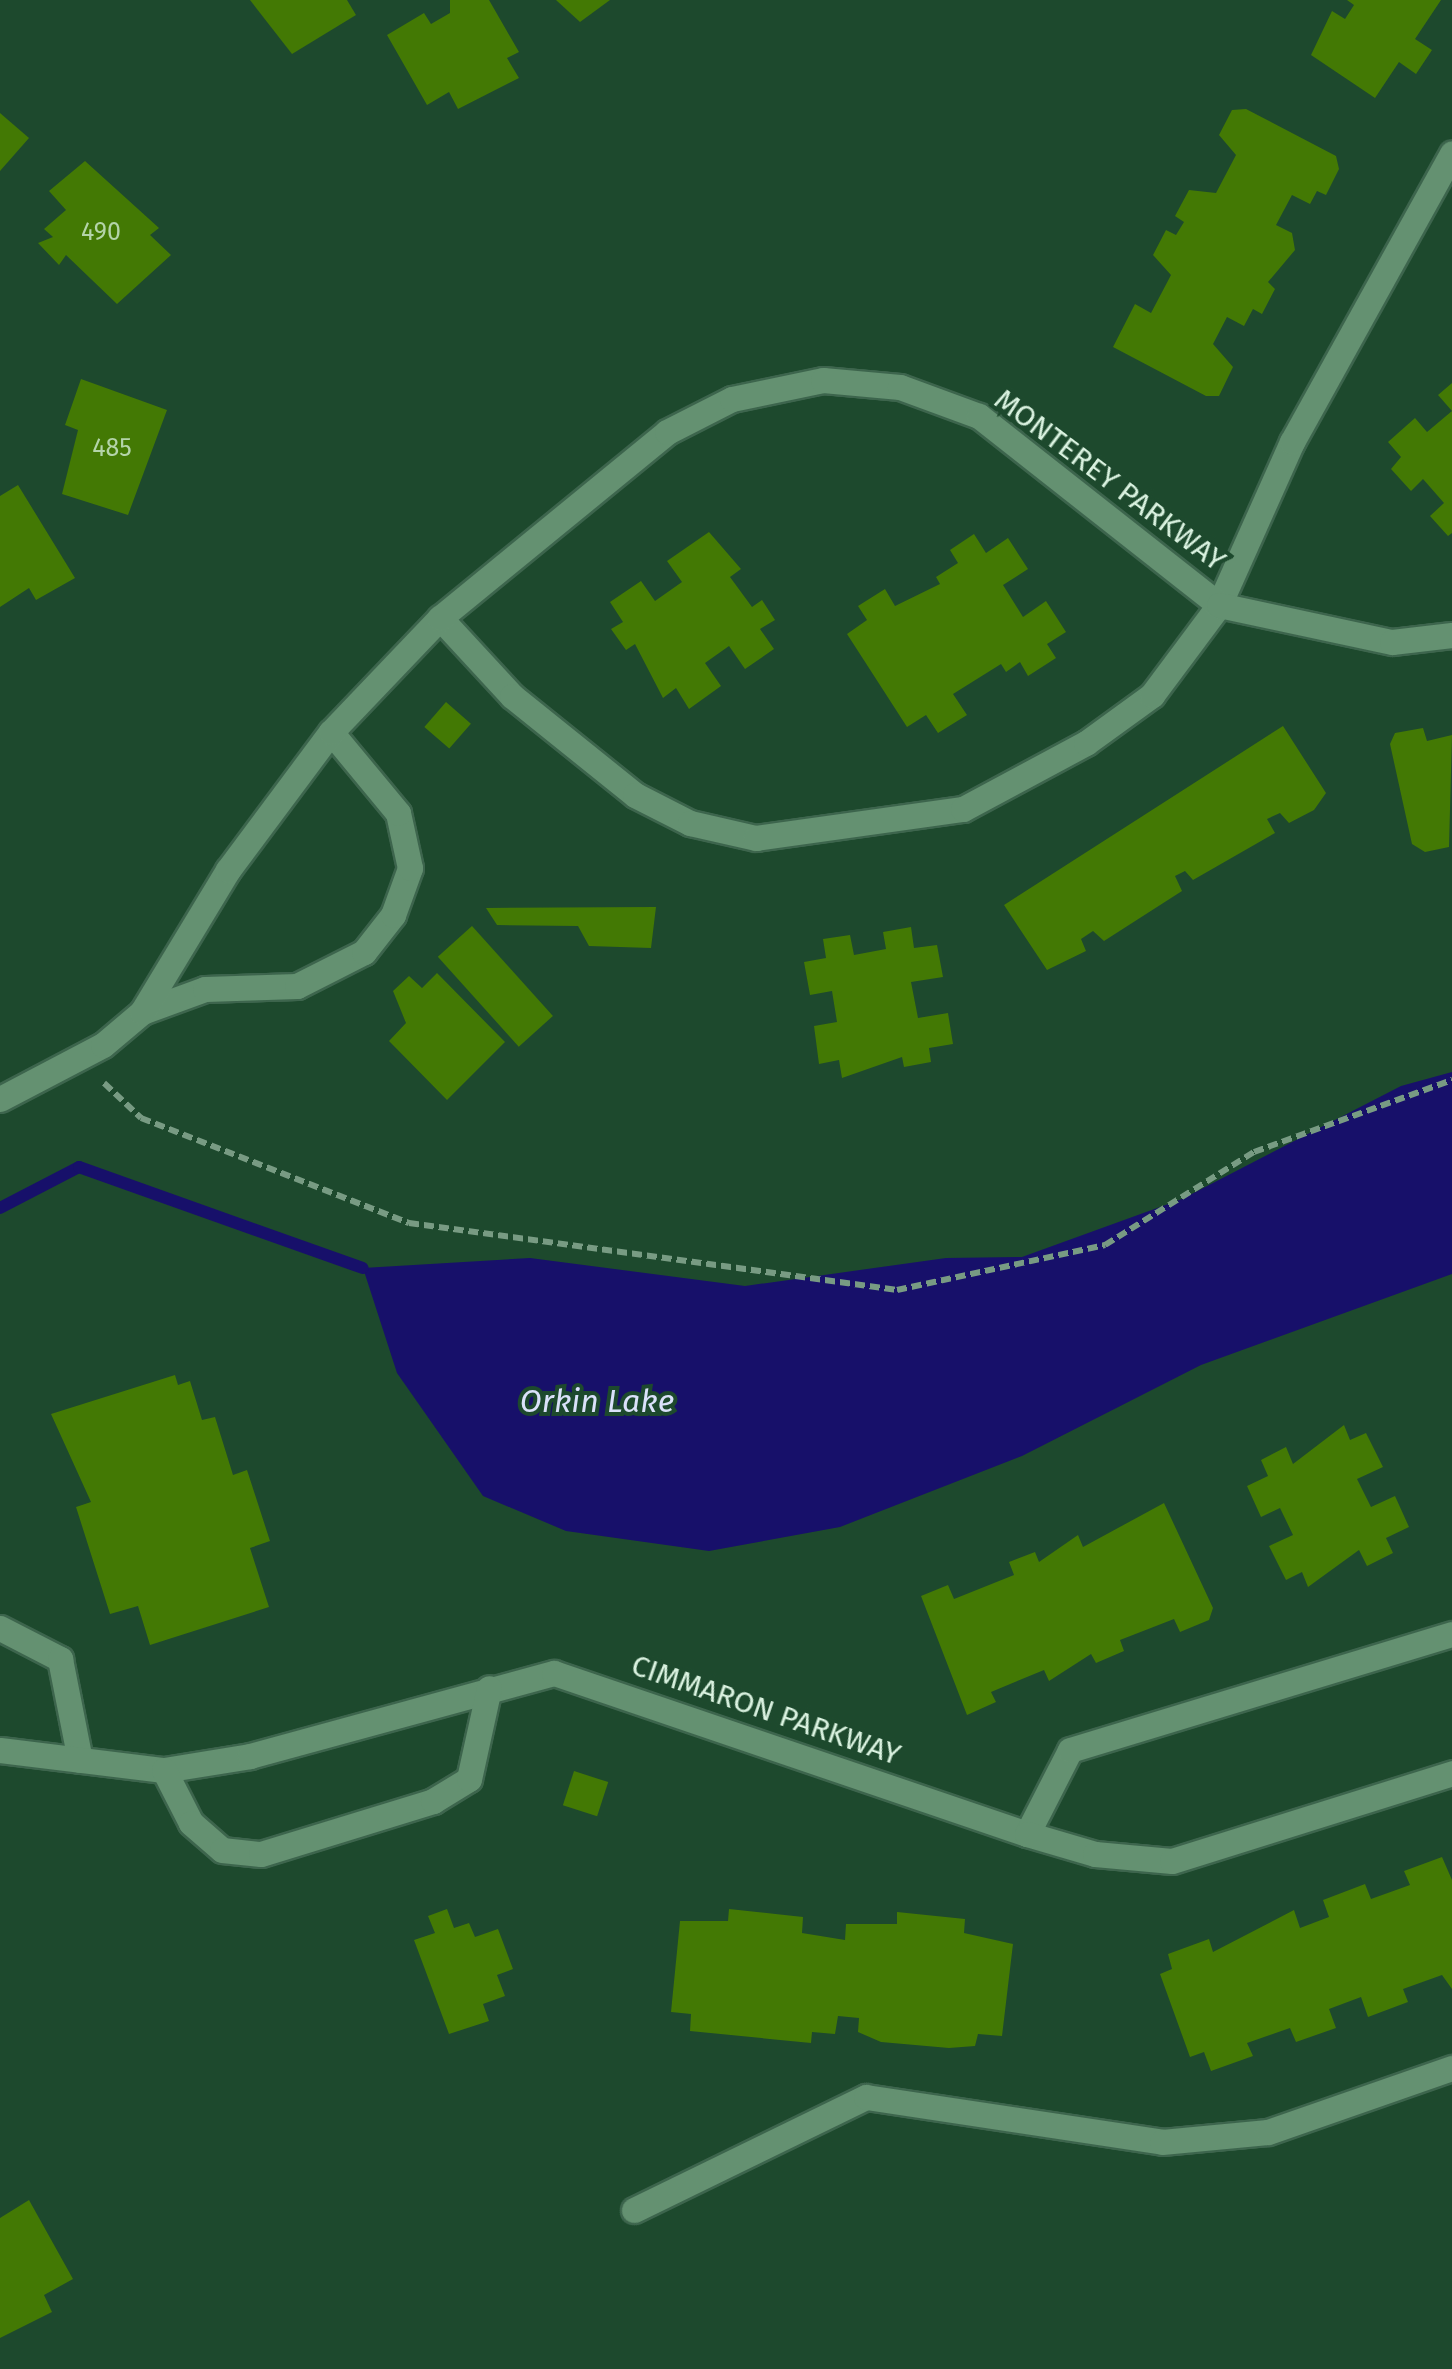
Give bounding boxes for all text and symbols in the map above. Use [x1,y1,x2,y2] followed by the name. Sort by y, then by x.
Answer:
[81,217,121,247] house number: 490
[987,381,1233,579] street label: MONTEREY PARKWAY
[92,433,132,463] house number: 485
[520,1382,674,1420] water label: Orkin Lake
[627,1647,905,1773] street label: CIMMARON PARKWAY

